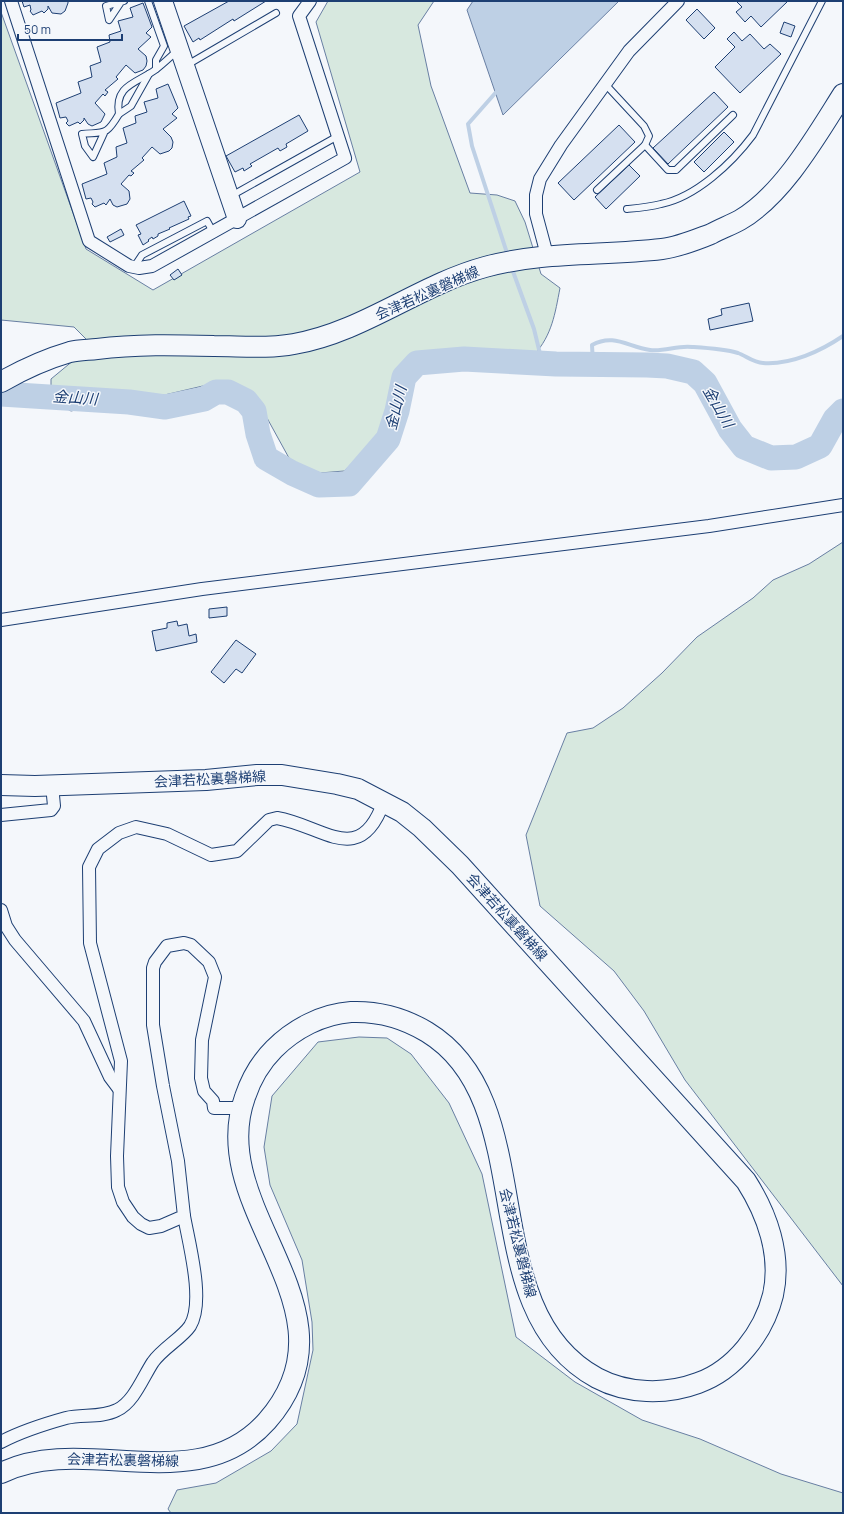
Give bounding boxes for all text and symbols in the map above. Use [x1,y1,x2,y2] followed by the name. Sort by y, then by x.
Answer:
[18,16,122,42] scale bar
[24,21,51,38] text: 50 m
[372,261,482,324] street label: 会津若松裏磐梯線
[380,382,412,432] water label: 金山川
[698,382,740,433] water label: 金山川
[52,385,100,410] water label: 金山川
[154,766,266,791] street label: 会津若松裏磐梯線
[463,869,552,965] street label: 会津若松裏磐梯線
[496,1186,541,1300] street label: 会津若松裏磐梯線
[67,1449,179,1470] street label: 会津若松裏磐梯線

